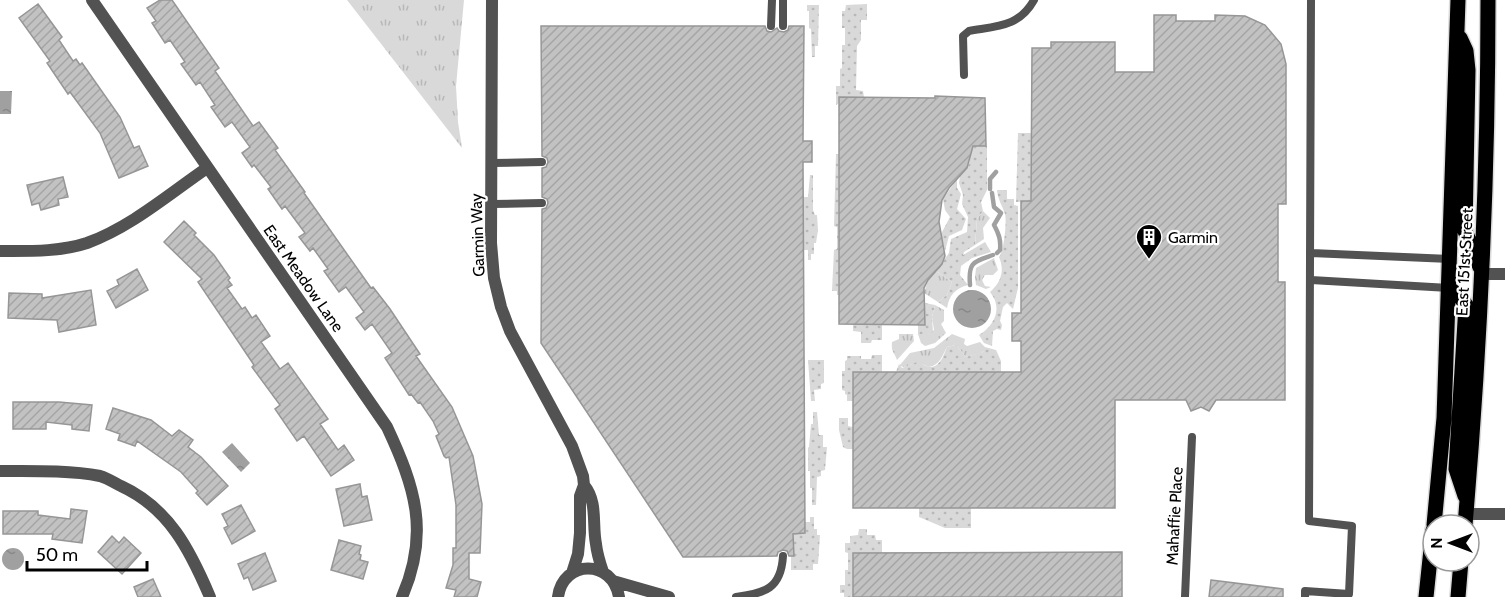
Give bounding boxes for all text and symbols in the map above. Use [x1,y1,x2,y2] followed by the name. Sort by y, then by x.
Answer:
[467,193,488,277] street label: Garmin Way
[1452,207,1477,316] street label: East 151st Street
[260,221,348,336] street label: East Meadow Lane
[1134,222,1164,260] building icon: Garmin
[1168,228,1218,247] place label: Garmin
[1162,466,1187,566] street label: Mahaffie Place
[1421,513,1481,573] north arrow
[27,534,147,572] scale bar
[1427,537,1446,549] text: N
[36,544,78,566] text: 50 m

